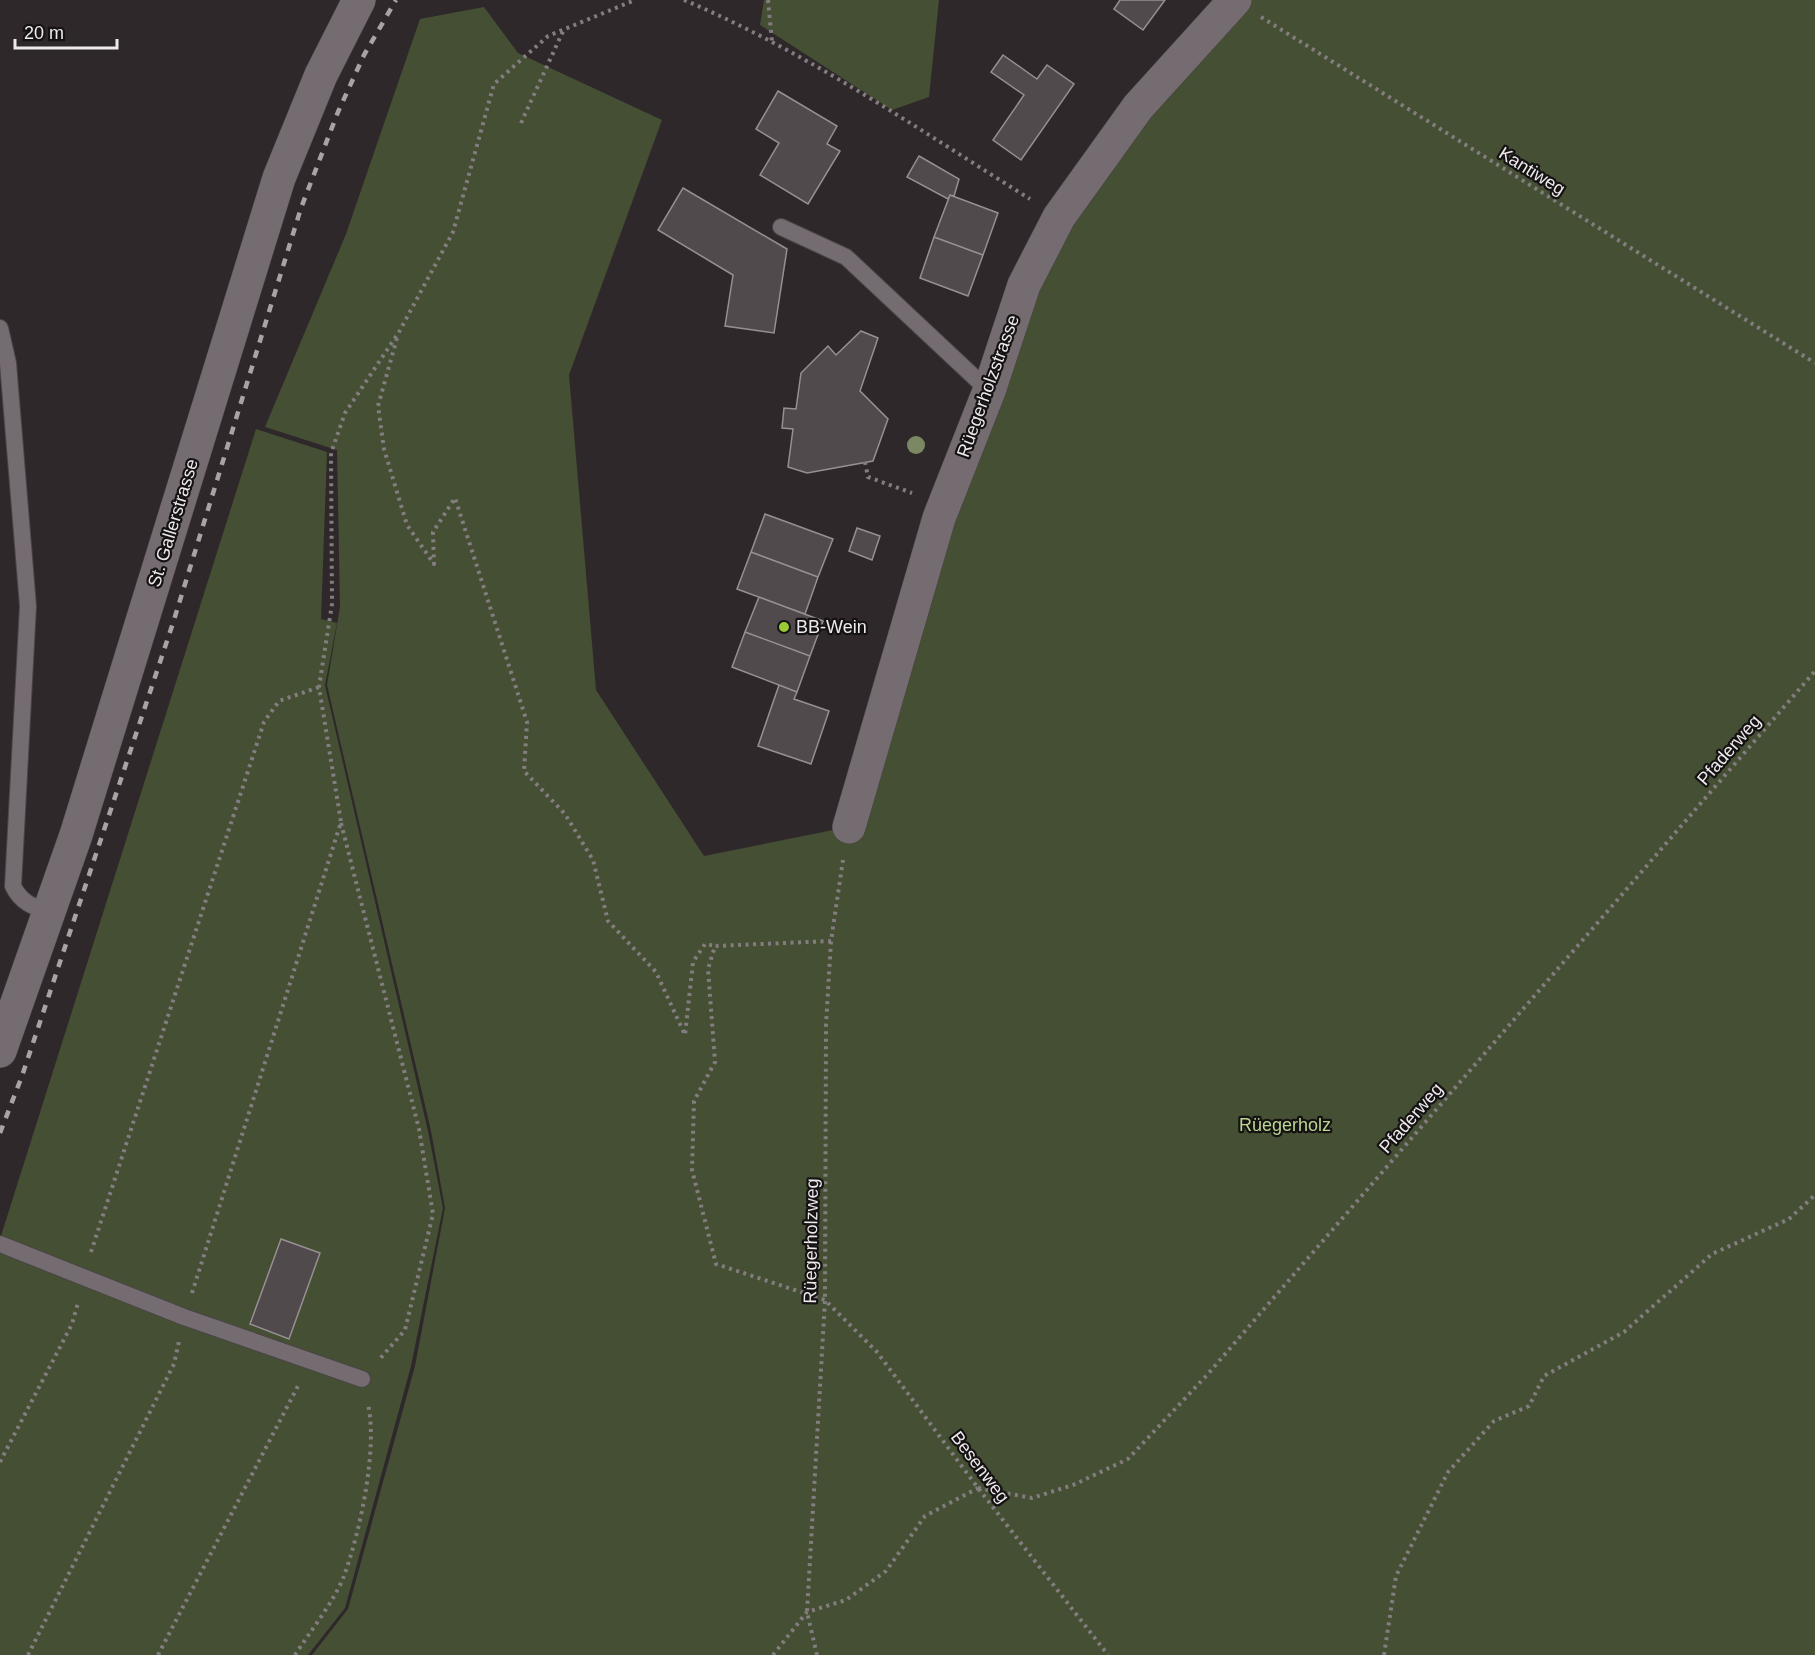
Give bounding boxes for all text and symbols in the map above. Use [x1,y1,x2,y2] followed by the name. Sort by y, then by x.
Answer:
[15,12,117,50] scale bar
[24,23,64,43] text: 20 m
[1495,143,1569,199] street label: Kantiweg
[953,312,1023,460] street label: Rüegerholzstrasse
[144,456,202,590] street label: St. Gallerstrasse
[796,617,867,637] place label: BB-Wein
[777,620,791,634] marker: BB-Wein
[1693,711,1765,789] street label: Pfaderweg
[1375,1079,1447,1157] street label: Pfaderweg
[1239,1115,1331,1135] park label: Rüegerholz
[800,1178,822,1304] street label: Rüegerholzweg
[947,1427,1013,1507] street label: Besenweg

